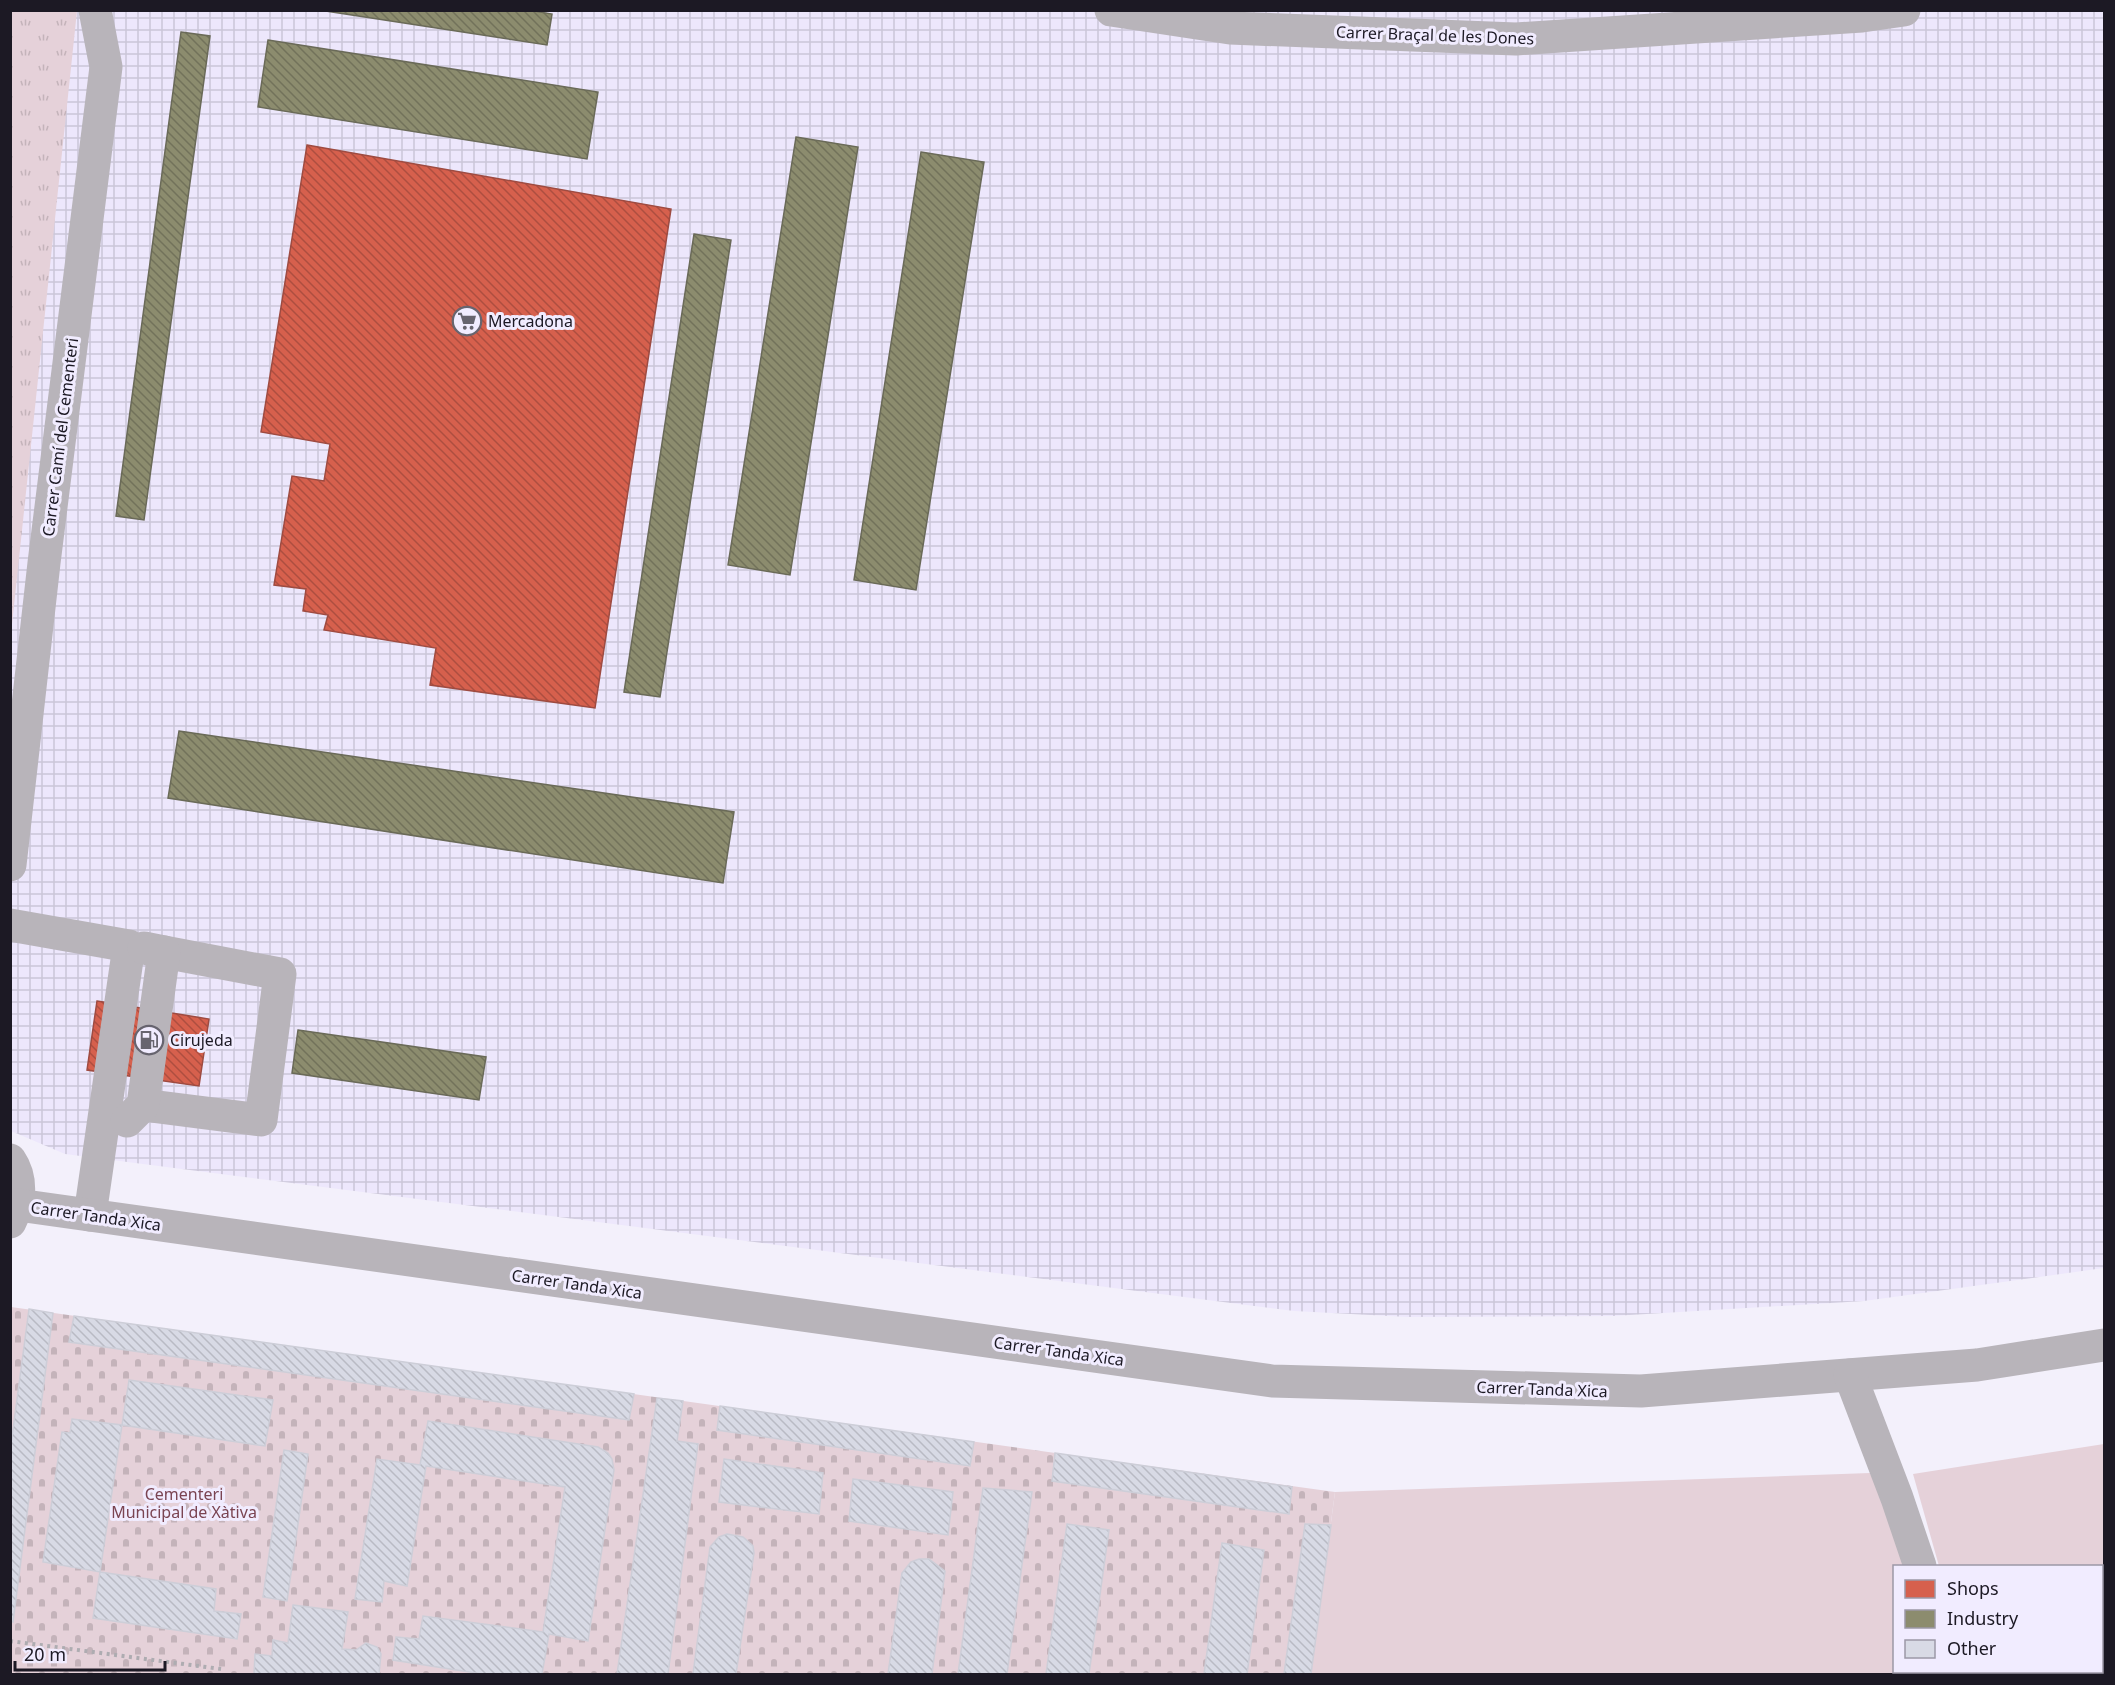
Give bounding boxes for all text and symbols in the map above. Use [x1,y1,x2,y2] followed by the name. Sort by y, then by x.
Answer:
[1336,21,1534,49] street label: Carrer Braçal de les Dones
[451,305,483,337] supermarket icon: Mercadona
[488,310,573,332] place label: Mercadona
[37,336,83,538] street label: Carrer Camí del Cementeri
[133,1024,165,1056] fuel station icon: Cirujeda
[170,1029,233,1051] place label: Cirujeda
[29,1196,163,1236] street label: Carrer Tanda Xica
[510,1264,644,1304] street label: Carrer Tanda Xica
[992,1331,1126,1371] street label: Carrer Tanda Xica
[1476,1376,1608,1402] street label: Carrer Tanda Xica
[111,1483,257,1523] park label: Cementeri Municipal de Xàtiva
[1893,1565,2103,1673] legend
[1947,1576,1999,1600] text: Shops
[1947,1606,2019,1630] text: Industry
[15,1634,165,1672] scale bar
[1947,1636,1997,1660] text: Other
[24,1642,66,1666] text: 20 m

